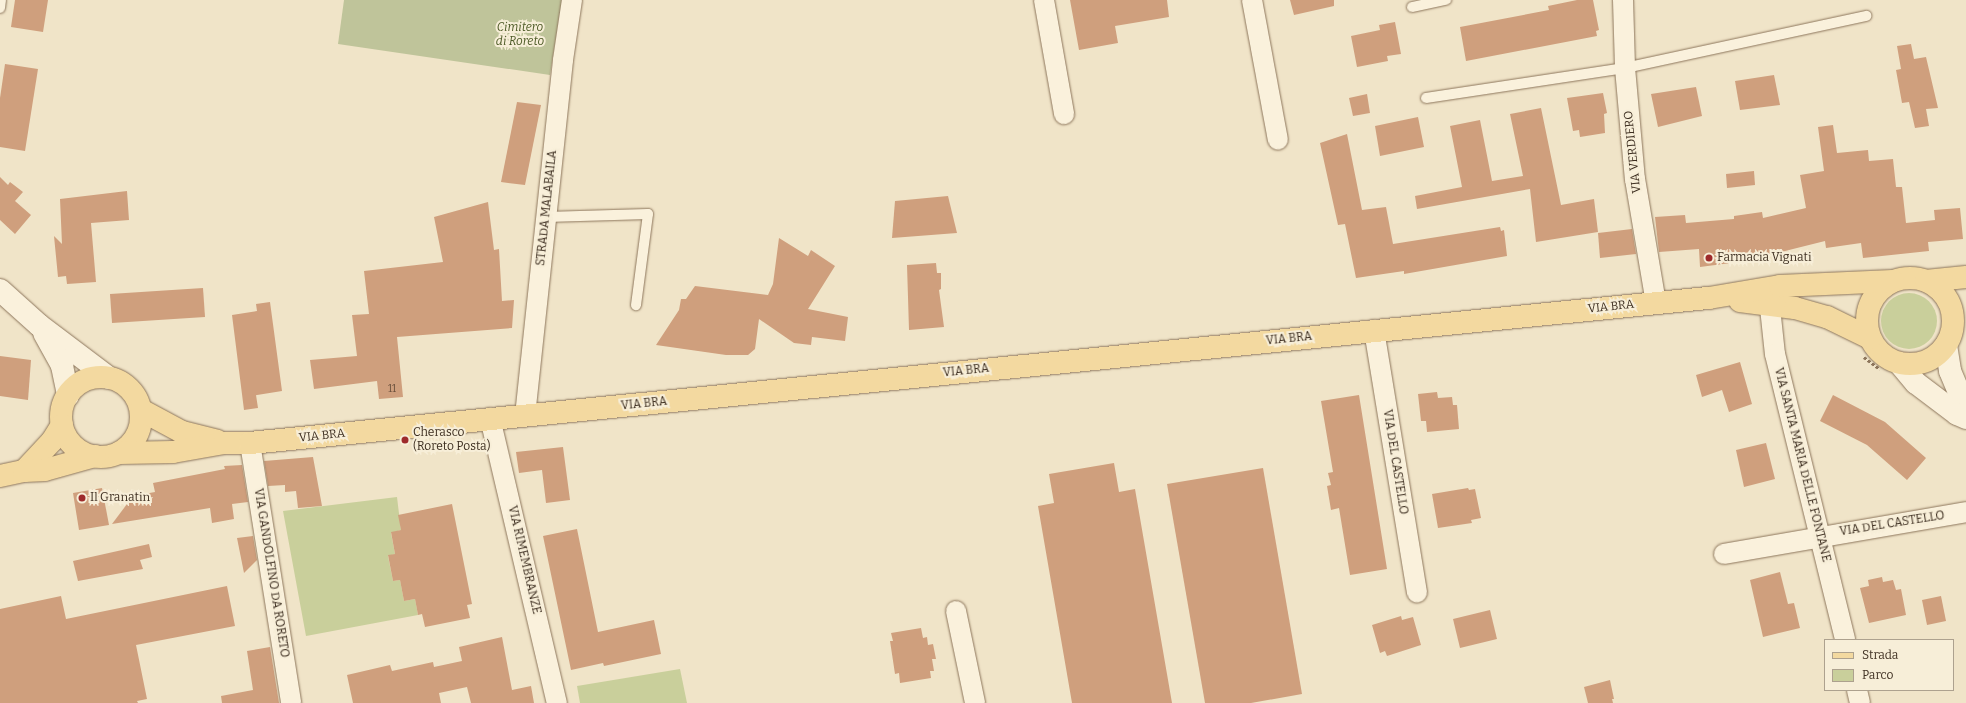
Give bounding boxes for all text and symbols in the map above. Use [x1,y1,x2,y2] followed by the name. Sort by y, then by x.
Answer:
[496,21,544,49] park label: Cimitero di Roreto
[1621,110,1645,194] street label: VIA VERDIERO
[534,149,560,267] street label: STRADA MALABAILA
[1717,251,1811,265] place label: Farmacia Vignati
[1704,253,1714,263] marker: Farmacia Vignati
[1587,297,1635,317] street label: VIA BRA
[1265,329,1313,349] street label: VIA BRA
[942,361,990,381] street label: VIA BRA
[1771,366,1833,564] street label: VIA SANTA MARIA DELLE FONTANE
[388,384,396,396] house number: 11
[620,394,668,414] street label: VIA BRA
[1380,408,1410,516] street label: VIA DEL CASTELLO
[298,426,346,446] street label: VIA BRA
[413,426,490,454] place label: Cherasco (Roreto Posta)
[400,435,410,445] marker: Cherasco (Roreto Posta)
[250,487,292,659] street label: VIA GANDOLFINO DA RORETO
[90,491,150,505] place label: Il Granatin
[77,493,87,503] marker: Il Granatin
[504,504,544,616] street label: VIA RIMEMBRANZE
[1838,509,1946,539] street label: VIA DEL CASTELLO
[1824,639,1954,691] legend
[1862,648,1898,662] text: Strada
[1862,668,1893,682] text: Parco

